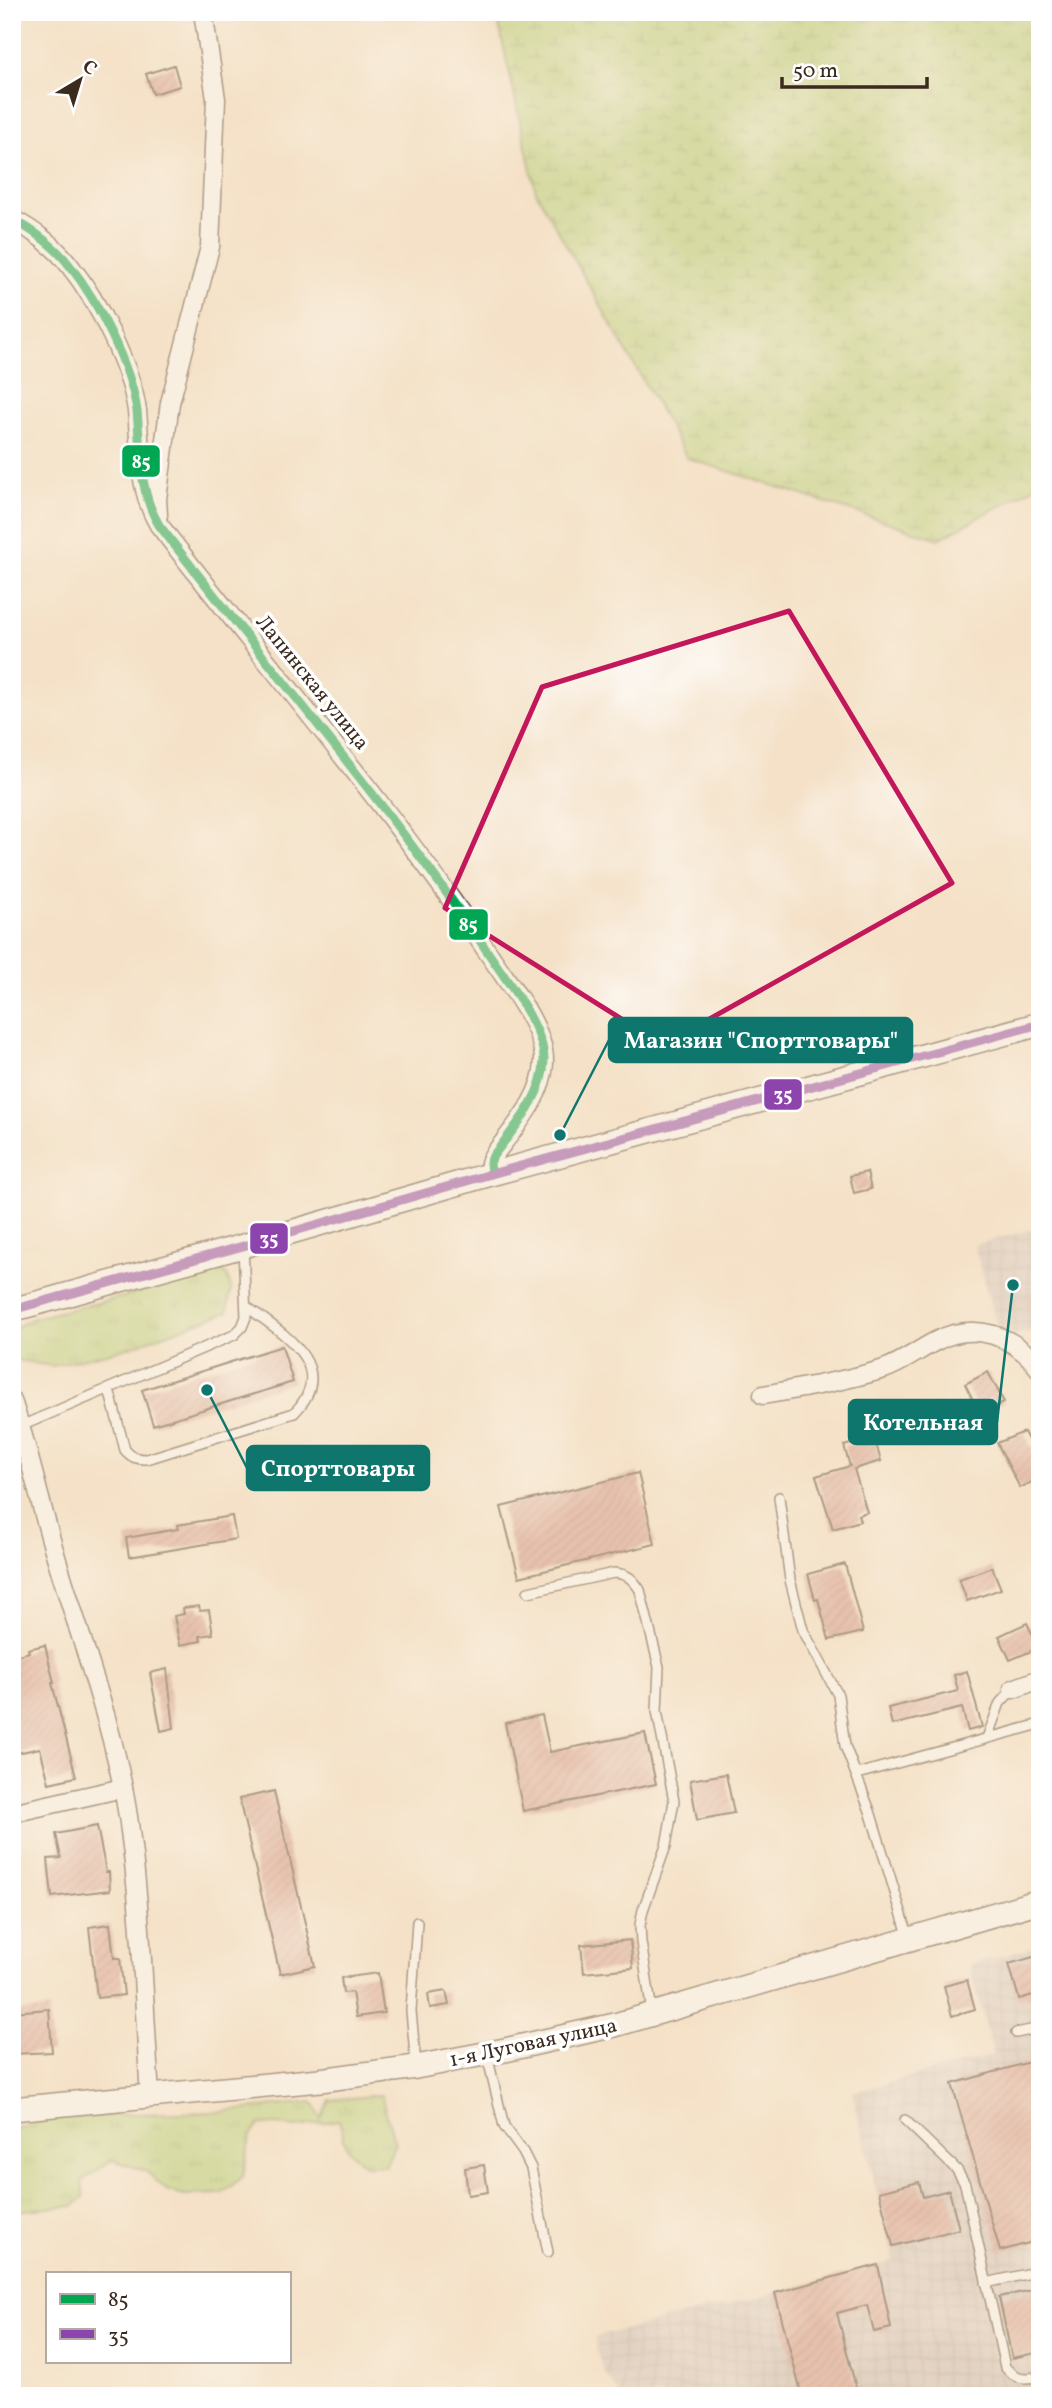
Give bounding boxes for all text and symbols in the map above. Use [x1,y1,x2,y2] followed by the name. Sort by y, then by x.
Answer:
[46,46,116,116] north arrow
[782,46,928,90] scale bar
[76,54,102,82] text: С
[793,57,838,86] text: 50 m
[121,444,161,478] line badge: 85
[131,450,151,476] text: 85
[248,609,375,757] street label: Лапинская улица
[448,908,489,941] line badge: 85
[458,913,478,939] text: 85
[609,1018,912,1062] callout: Магазин "Спорттовары"
[624,1026,898,1058] text: Магазин "Спорттовары"
[763,1078,803,1111] line badge: 35
[774,1083,792,1109] text: 35
[249,1222,289,1255] line badge: 35
[260,1227,278,1253] text: 35
[849,1400,997,1444] callout: Котельная
[863,1408,983,1440] text: Котельная
[247,1446,429,1490] callout: Спорттовары
[261,1454,415,1486] text: Спорттовары
[447,2012,620,2075] street label: 1-я Луговая улица
[46,2272,290,2362] legend
[108,2286,129,2315] text: 85
[108,2322,129,2351] text: 35

